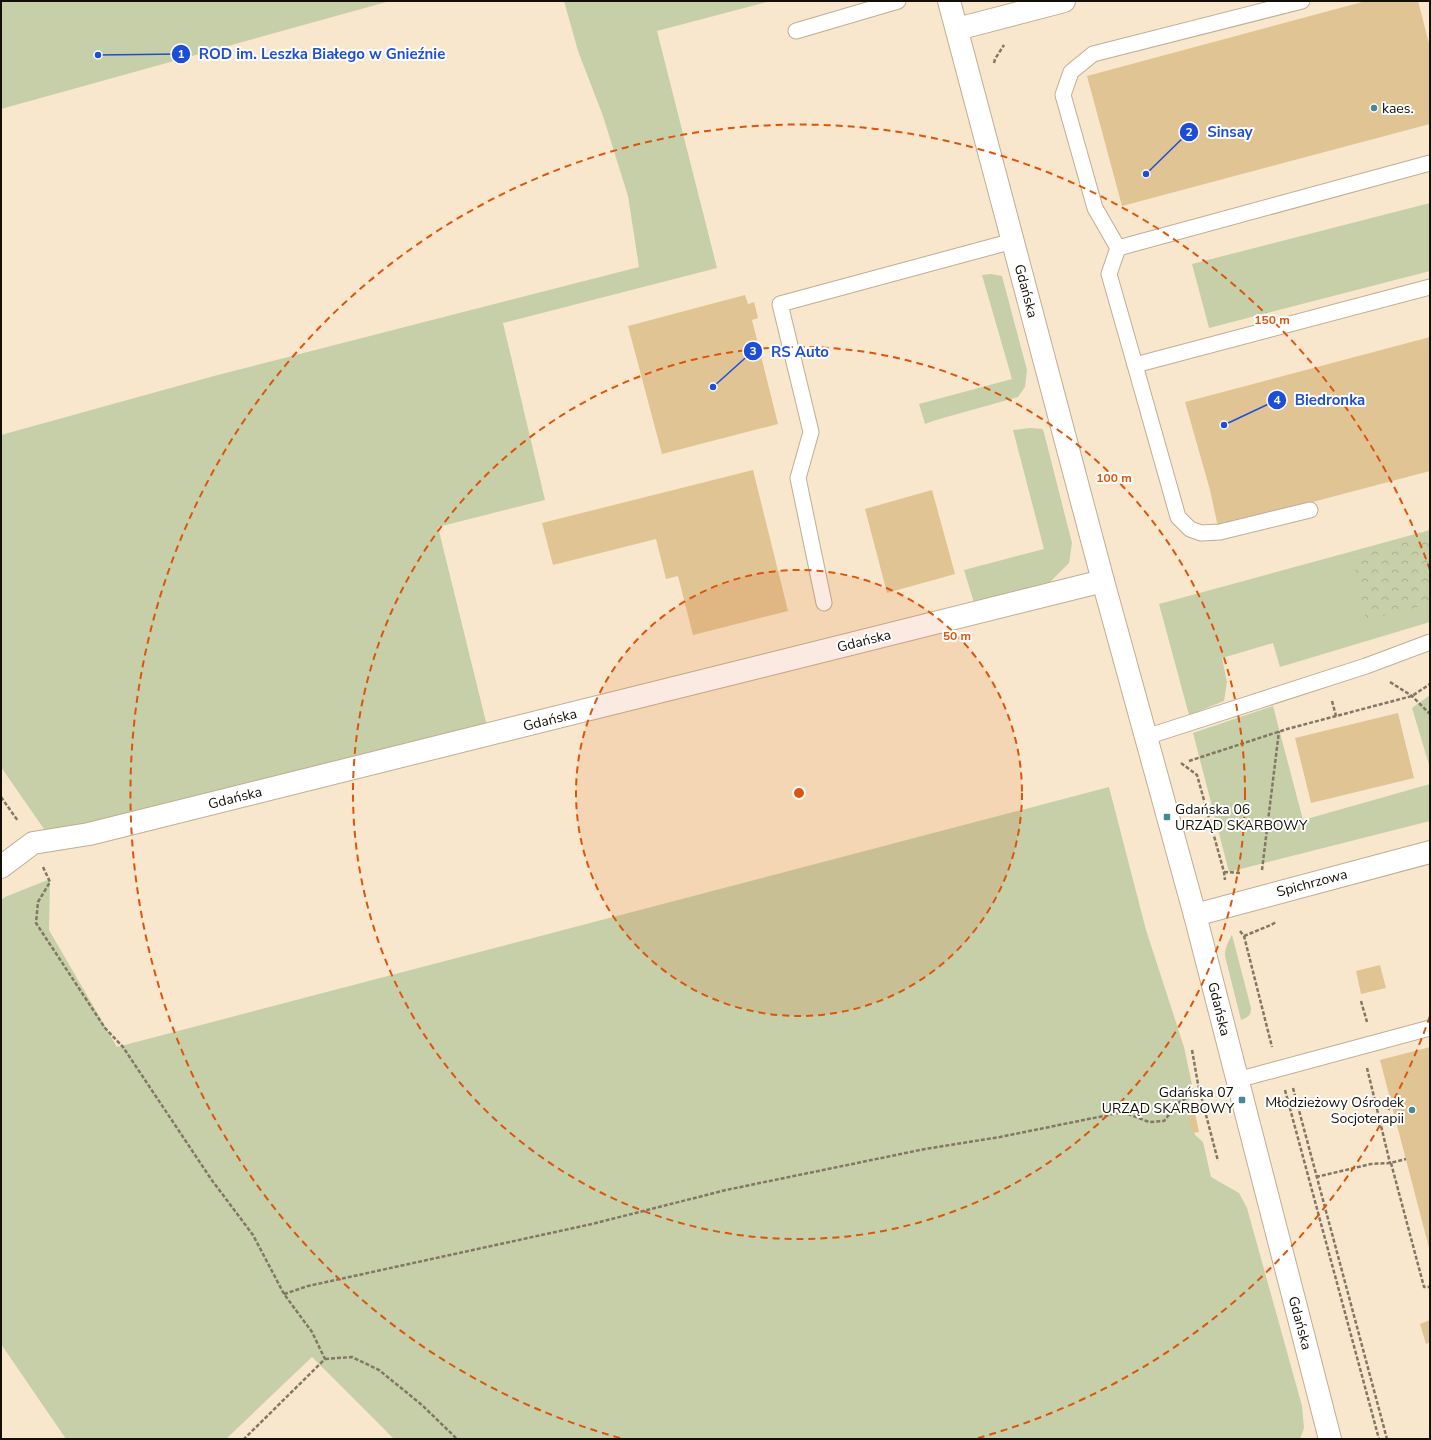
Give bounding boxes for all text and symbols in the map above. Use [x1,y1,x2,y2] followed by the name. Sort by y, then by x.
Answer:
[171,40,453,67] callout: ROD im. Leszka Białego w Gnieźnie
[199,44,445,64] text: ROD im. Leszka Białego w Gnieźnie
[177,46,185,62] text: 1
[1382,99,1414,118] place label: kaes.
[1369,103,1379,113] marker: kaes.
[1179,118,1261,145] callout: Sinsay
[1207,122,1253,142] text: Sinsay
[1185,124,1193,140] text: 2
[1010,262,1042,320] street label: Gdańska
[1254,312,1290,328] text: 150 m
[743,338,837,365] callout: RS Auto
[771,342,829,362] text: RS Auto
[749,343,757,359] text: 3
[1267,387,1374,414] callout: Biedronka
[1295,390,1365,410] text: Biedronka
[1273,392,1281,408] text: 4
[1096,470,1132,486] text: 100 m
[835,625,893,657] street label: Gdańska
[943,628,971,644] text: 50 m
[521,704,579,736] street label: Gdańska
[206,782,264,814] street label: Gdańska
[792,786,806,800] centre of rings
[1175,800,1308,835] place label: Gdańska 06 URZĄD SKARBOWY
[1162,812,1172,822] marker: Gdańska 06 URZĄD SKARBOWY
[1274,864,1350,902] street label: Spichrzowa
[1203,980,1235,1038] street label: Gdańska
[1102,1083,1235,1118] place label: Gdańska 07 URZĄD SKARBOWY
[1265,1093,1405,1128] place label: Młodzieżowy Ośrodek Socjoterapii
[1237,1095,1247,1105] marker: Gdańska 07 URZĄD SKARBOWY
[1407,1105,1417,1115] marker: Młodzieżowy Ośrodek Socjoterapii
[1284,1294,1316,1352] street label: Gdańska

